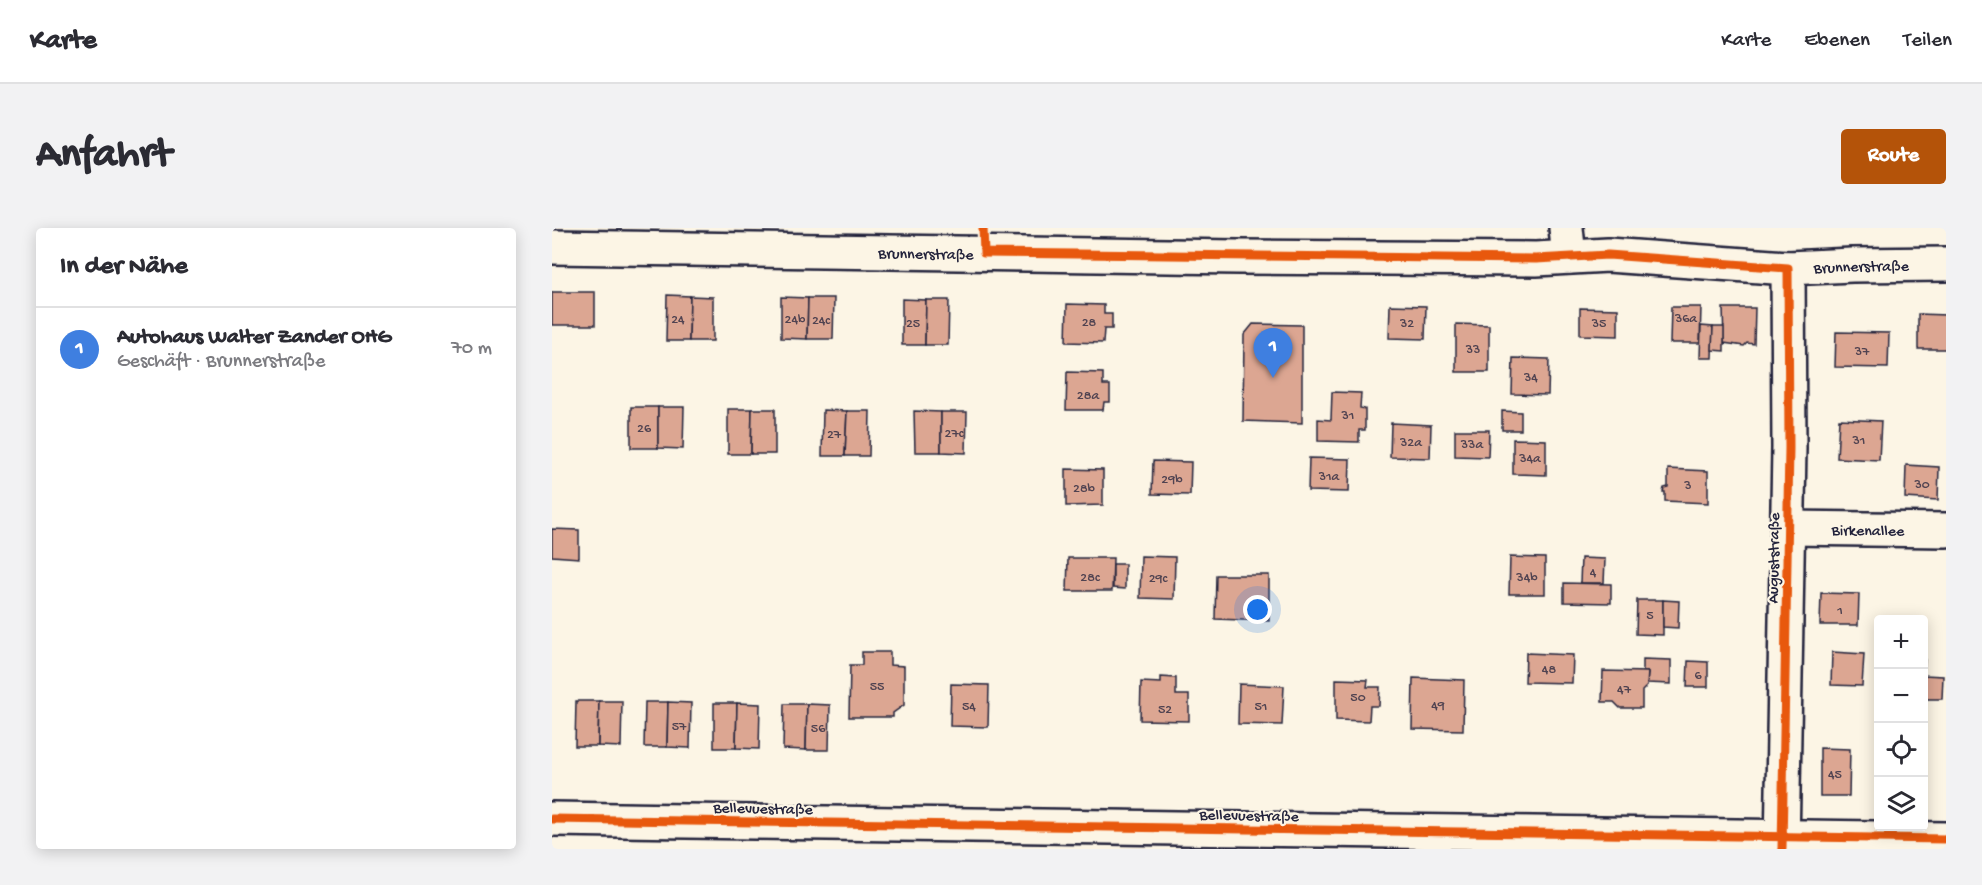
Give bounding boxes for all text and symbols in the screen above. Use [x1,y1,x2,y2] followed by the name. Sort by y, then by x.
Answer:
[30,25,97,58] text: Karte
[1721,29,1771,54] text: Karte
[1804,29,1870,54] text: Ebenen
[1903,29,1952,54] text: Teilen
[1841,129,1946,184] button: Route
[36,132,171,181] text: Anfahrt
[877,246,975,266] street label: Brunnerstraße
[60,252,188,283] text: In der Nähe
[1812,258,1910,280] street label: Brunnerstraße
[1674,311,1698,328] house number: 36a
[671,312,685,329] house number: 24
[785,312,806,329] house number: 24b
[812,313,831,330] house number: 24c
[1082,315,1097,332] house number: 28
[906,316,920,333] house number: 25
[1399,316,1414,333] house number: 32
[1591,316,1606,333] house number: 35
[117,325,391,351] text: Autohaus Walter Zander OHG
[1254,328,1292,378] pin: 1
[75,338,84,361] text: 1
[451,338,492,361] text: 70 m
[1465,342,1480,359] house number: 33
[1854,344,1870,361] house number: 37
[117,351,325,374] text: Geschäft · Brunnerstraße
[1523,370,1538,387] house number: 34
[1077,388,1100,405] house number: 28a
[1341,408,1354,425] house number: 31
[637,421,652,438] house number: 26
[945,426,965,443] house number: 27c
[827,427,842,444] house number: 27
[1852,433,1865,450] house number: 31
[1399,435,1423,452] house number: 32a
[1460,437,1484,454] house number: 33a
[1518,451,1542,468] house number: 34a
[1318,469,1341,486] house number: 31a
[1161,472,1183,489] house number: 29b
[1913,477,1930,494] house number: 30
[1683,478,1692,495] house number: 3
[1073,481,1096,498] house number: 28b
[1765,512,1786,604] street label: Auguststraße
[1830,523,1905,542] street label: Birkenallee
[1590,565,1597,582] house number: 4
[1080,570,1101,587] house number: 28c
[1515,570,1538,587] house number: 34b
[1149,571,1169,588] house number: 29c
[1243,595,1272,624] your location
[1836,603,1843,620] house number: 1
[1646,608,1654,625] house number: 5
[1874,615,1928,831] map controls
[1874,615,1928,669] button: +
[1542,662,1556,679] house number: 48
[1694,668,1702,685] house number: 6
[1874,669,1928,723] button: −
[870,679,884,696] house number: 55
[1617,682,1632,699] house number: 47
[1350,690,1366,707] house number: 50
[1431,698,1445,715] house number: 49
[962,699,976,716] house number: 54
[1254,699,1268,716] house number: 51
[1158,702,1172,719] house number: 52
[672,719,687,736] house number: 57
[811,721,826,738] house number: 56
[1874,723,1928,777] button: locate
[1828,767,1842,784] house number: 45
[1874,777,1928,831] button: layers
[712,800,814,821] street label: Bellevuestraße
[1198,807,1300,828] street label: Bellevuestraße

